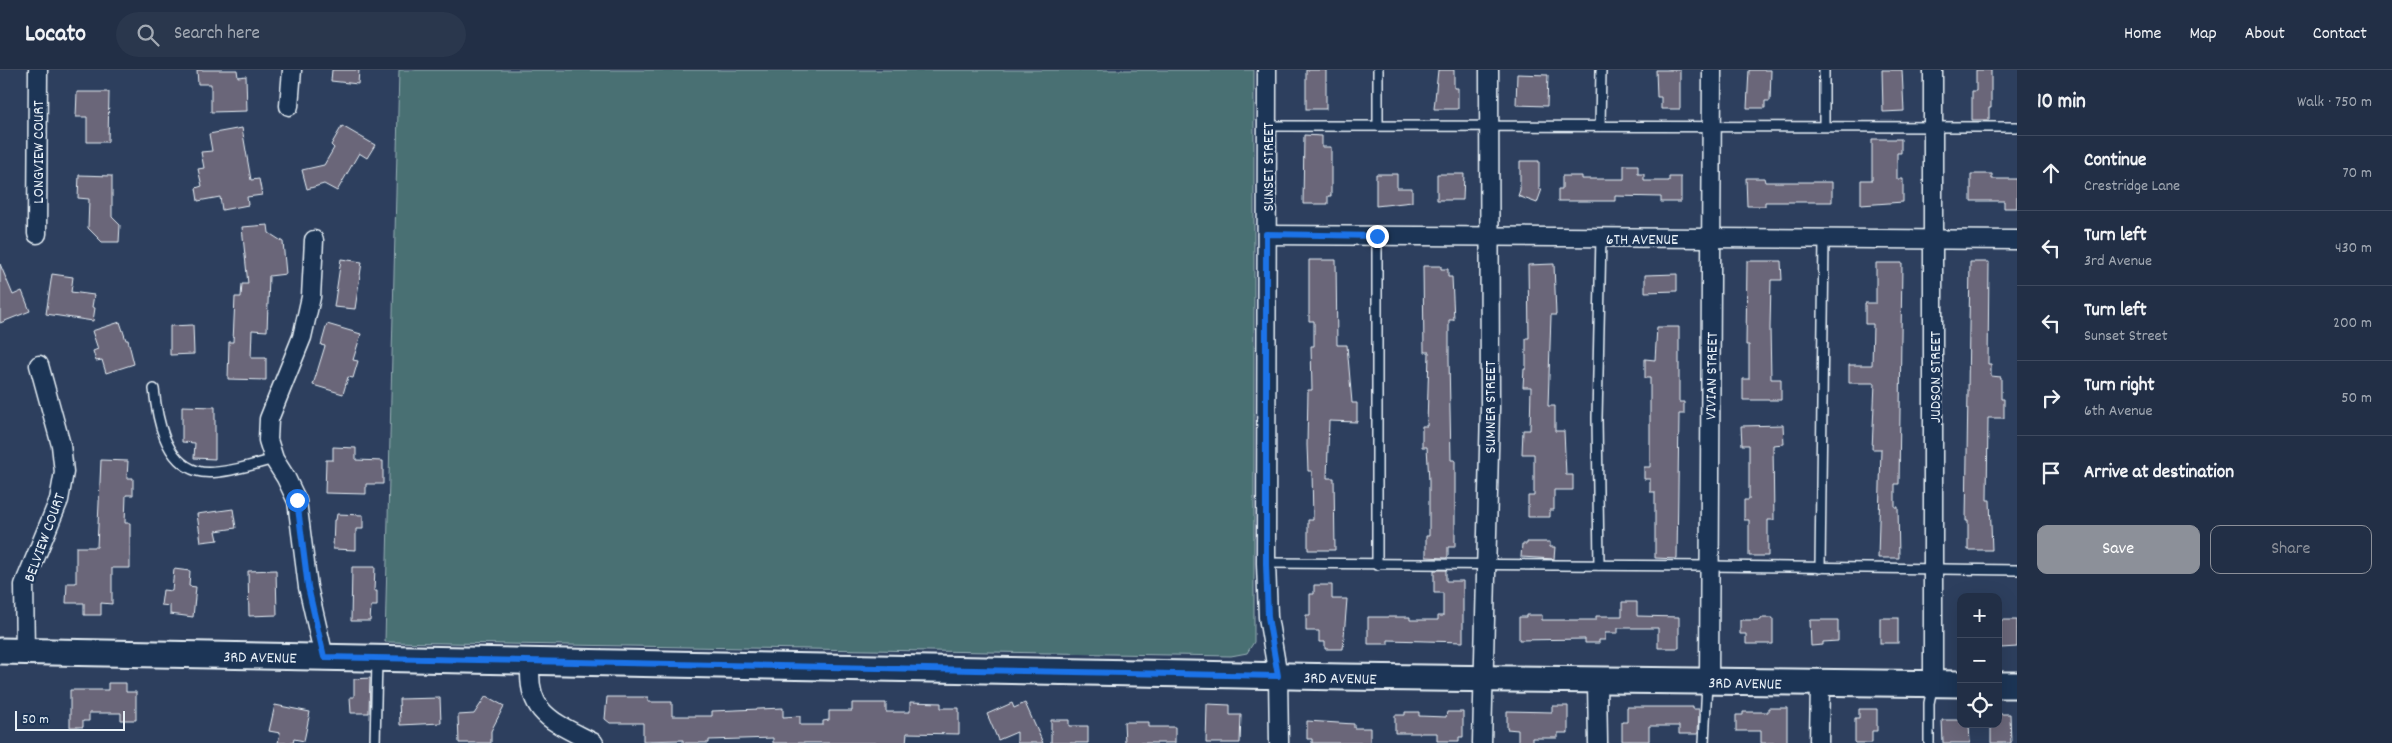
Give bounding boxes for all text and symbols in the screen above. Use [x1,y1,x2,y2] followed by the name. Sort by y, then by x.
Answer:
[116,12,466,57] search box
[25,18,86,52] text: Locato
[134,21,162,49] icon: search
[174,21,260,48] text: Search here
[2124,22,2161,47] text: Home
[2189,22,2217,47] text: Map
[2245,22,2285,47] text: About
[2313,22,2367,47] text: Contact
[2037,88,2086,118] text: 10 min
[2297,91,2372,114] text: Walk · 750 m
[28,100,51,204] street label: LONGVIEW COURT
[1258,122,1281,212] street label: SUNSET STREET
[2084,148,2146,175] text: Continue
[2037,159,2065,187] icon: ahead
[2342,162,2372,185] text: 70 m
[2084,175,2180,198] text: Crestridge Lane
[2084,223,2147,250] text: Turn left
[1366,225,1389,248] route end
[1606,229,1679,252] street label: 6TH AVENUE
[2037,234,2065,262] icon: left
[2335,237,2372,260] text: 430 m
[2084,250,2152,273] text: 3rd Avenue
[2084,298,2147,325] text: Turn left
[2037,309,2065,337] icon: left
[2333,312,2372,335] text: 200 m
[2084,325,2168,348] text: Sunset Street
[1700,331,1725,420] street label: VIVIAN STREET
[1925,331,1948,423] street label: JUDSON STREET
[1480,360,1503,453] street label: SUMNER STREET
[2084,373,2155,400] text: Turn right
[2037,384,2065,412] icon: right
[2341,387,2372,410] text: 50 m
[2084,400,2153,423] text: 6th Avenue
[2037,459,2065,487] icon: arrive
[2084,460,2234,487] text: Arrive at destination
[286,489,309,512] route start
[19,490,72,586] street label: BELVIEW COURT
[2037,525,2200,574] button: Save
[2210,525,2372,574] button: Share
[1957,593,2002,728] map controls
[1957,593,2002,638] button: +
[1957,638,2002,683] button: −
[223,646,298,671] street label: 3RD AVENUE
[1303,667,1378,692] street label: 3RD AVENUE
[1708,672,1783,697] street label: 3RD AVENUE
[1957,683,2002,728] button: locate
[15,708,125,731] scale bar
[22,710,49,730] text: 50 m

